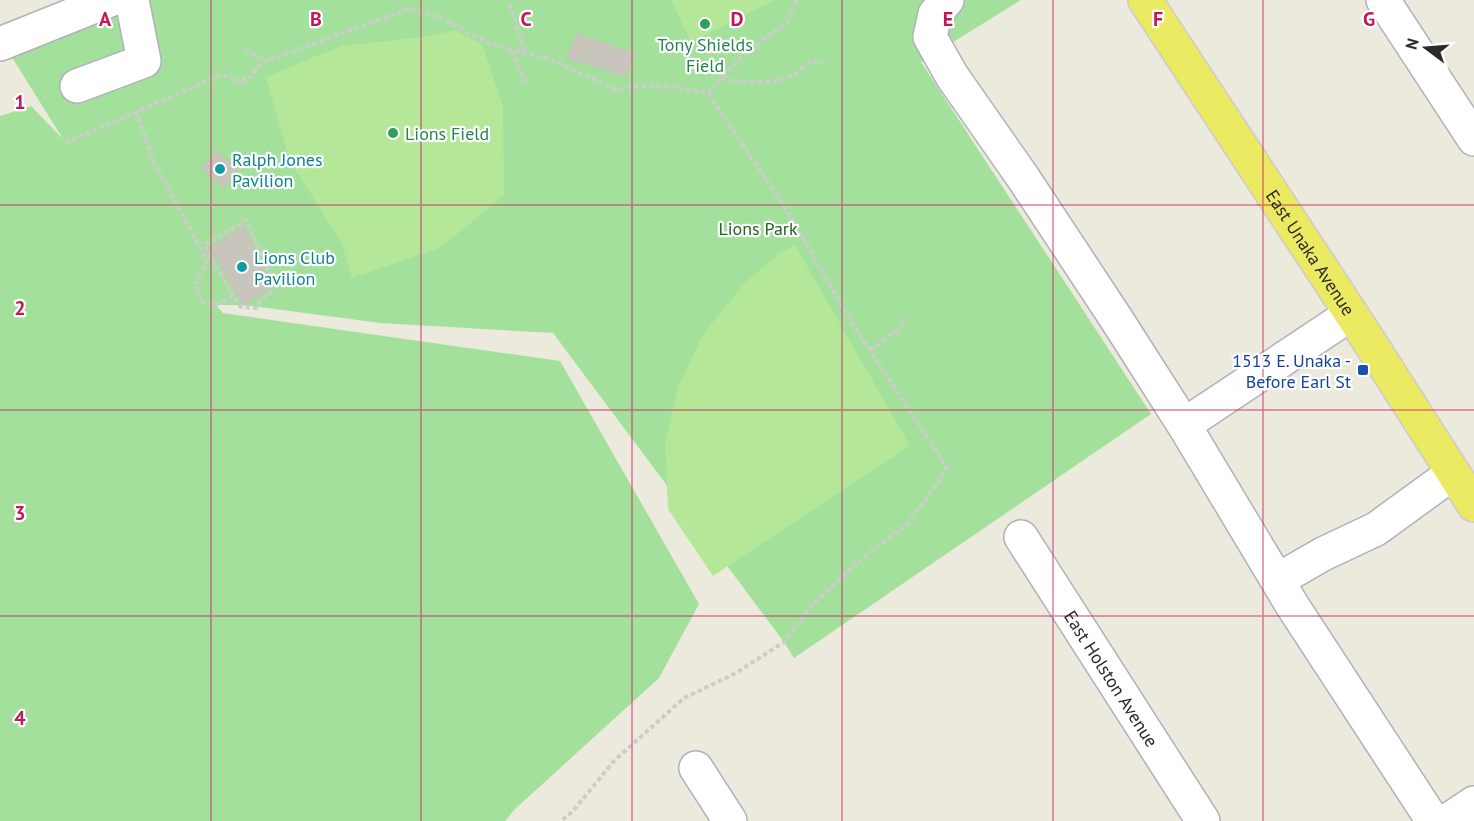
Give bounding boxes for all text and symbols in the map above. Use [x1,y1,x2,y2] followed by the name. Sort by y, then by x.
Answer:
[99,6,112,32] text: A
[310,6,322,32] text: B
[520,6,532,32] text: C
[731,6,744,32] text: D
[943,6,953,32] text: E
[1153,6,1163,32] text: F
[1363,6,1375,32] text: G
[698,17,712,31] marker: Tony Shields Field
[1396,18,1456,78] north arrow
[657,33,753,77] place label: Tony Shields Field
[1401,36,1423,52] text: N
[14,89,26,115] text: 1
[405,122,489,145] place label: Lions Field
[386,126,400,140] marker: Lions Field
[232,148,323,192] place label: Ralph Jones Pavilion
[213,162,227,176] marker: Ralph Jones Pavilion
[1261,185,1361,320] street label: East Unaka Avenue
[718,217,798,240] park label: Lions Park
[254,246,335,290] place label: Lions Club Pavilion
[235,260,249,274] marker: Lions Club Pavilion
[14,295,26,321] text: 2
[1232,349,1351,393] place label: 1513 E. Unaka - Before Earl St
[1356,363,1370,377] marker: 1513 E. Unaka - Before Earl St
[14,500,26,526] text: 3
[1059,606,1164,751] street label: East Holston Avenue
[14,705,26,731] text: 4

